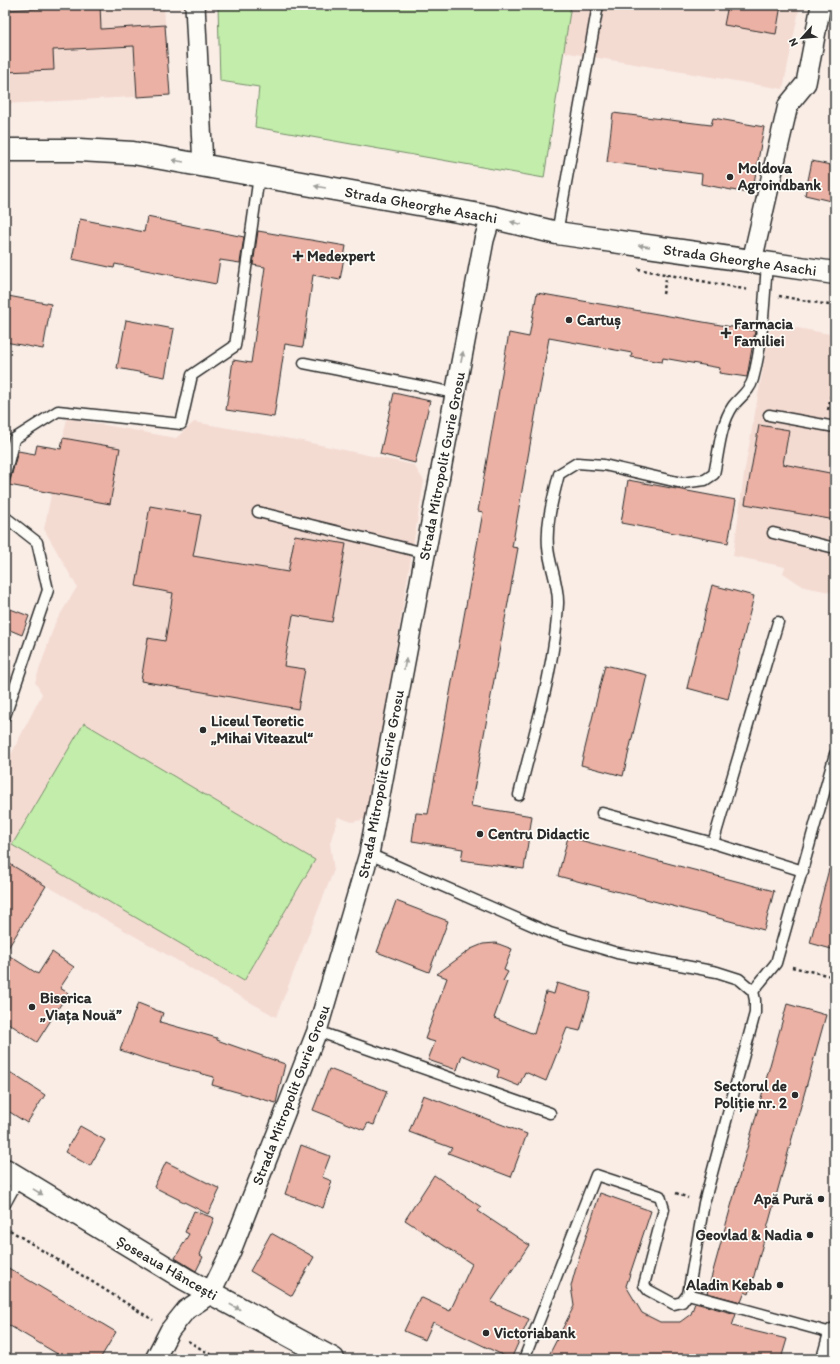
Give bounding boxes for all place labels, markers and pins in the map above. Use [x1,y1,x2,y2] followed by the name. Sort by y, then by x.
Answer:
[737,159,821,195] place label: Moldova Agroindbank
[725,172,735,182] marker: Moldova Agroindbank
[307,247,376,266] place label: Medexpert
[292,250,304,262] marker: Medexpert
[577,311,621,330] place label: Cartuș
[564,315,574,325] marker: Cartuș
[734,315,793,350] place label: Farmacia Familiei
[721,328,731,338] marker: Farmacia Familiei
[211,712,313,747] place label: Liceul Teoretic „Mihai Viteazul“
[198,725,208,735] marker: Liceul Teoretic „Mihai Viteazul“
[488,825,590,843] place label: Centru Didactic
[475,829,485,839] marker: Centru Didactic
[40,989,122,1025] place label: Biserica „Viața Nouă”
[27,1002,37,1012] marker: Biserica „Viața Nouă”
[714,1077,787,1113] place label: Sectorul de Poliție nr. 2
[790,1090,800,1100] marker: Sectorul de Poliție nr. 2
[753,1190,813,1209] place label: Apă Pură
[816,1194,826,1204] marker: Apă Pură
[695,1226,802,1244] place label: Geovlad & Nadia
[805,1230,815,1240] marker: Geovlad & Nadia
[685,1276,772,1294] place label: Aladin Kebab
[775,1280,785,1290] marker: Aladin Kebab
[494,1324,576,1342] place label: Victoriabank
[481,1328,491,1338] marker: Victoriabank

